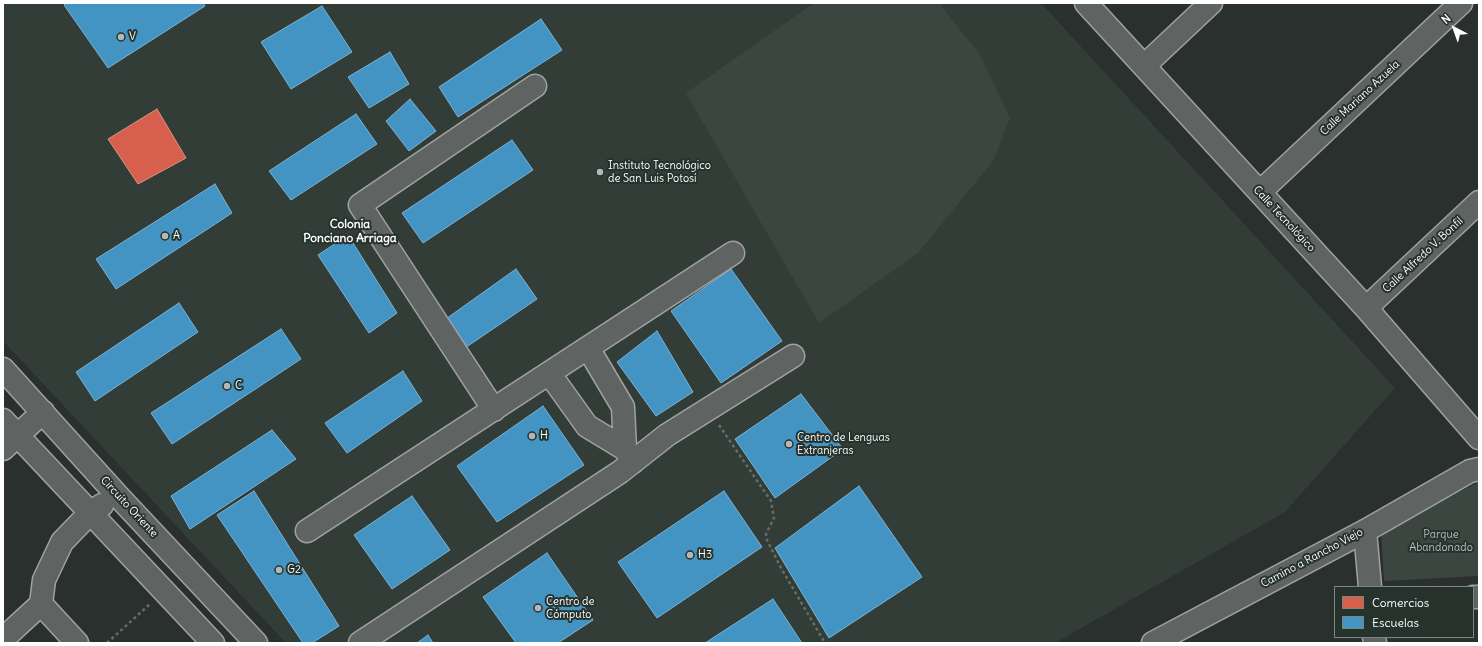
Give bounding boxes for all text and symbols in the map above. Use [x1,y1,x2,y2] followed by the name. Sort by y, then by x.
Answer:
[1434,8,1474,48] north arrow
[1439,11,1454,27] text: N
[129,30,136,44] place label: V
[116,32,126,42] marker: V
[1318,58,1402,138] street label: Calle Mariano Azuela
[608,159,711,185] place label: Instituto Tecnológico de San Luis Potosí
[595,167,605,177] marker: Instituto Tecnológico de San Luis Potosí
[1250,183,1318,255] street label: Calle Tecnológico
[1380,214,1466,296] street label: Calle Alfredo V. Bonfil
[303,218,397,246] district label: Colonia Ponciano Arriaga
[173,229,180,243] place label: A
[160,231,170,241] marker: A
[235,379,242,393] place label: C
[222,381,232,391] marker: C
[540,429,548,443] place label: H
[527,431,537,441] marker: H
[797,431,890,457] place label: Centro de Lenguas Extranjeras
[784,439,794,449] marker: Centro de Lenguas Extranjeras
[97,474,161,540] street label: Circuito Oriente
[1259,525,1365,591] street label: Camino a Rancho Viejo
[1409,528,1473,554] park label: Parque Abandonado
[698,548,712,562] place label: H3
[685,550,695,560] marker: H3
[287,563,301,577] place label: G2
[274,565,284,575] marker: G2
[1334,586,1474,638] legend
[546,595,594,621] place label: Centro de Cómputo
[1372,595,1429,610] text: Comercios
[533,603,543,613] marker: Centro de Cómputo
[1372,615,1419,630] text: Escuelas

